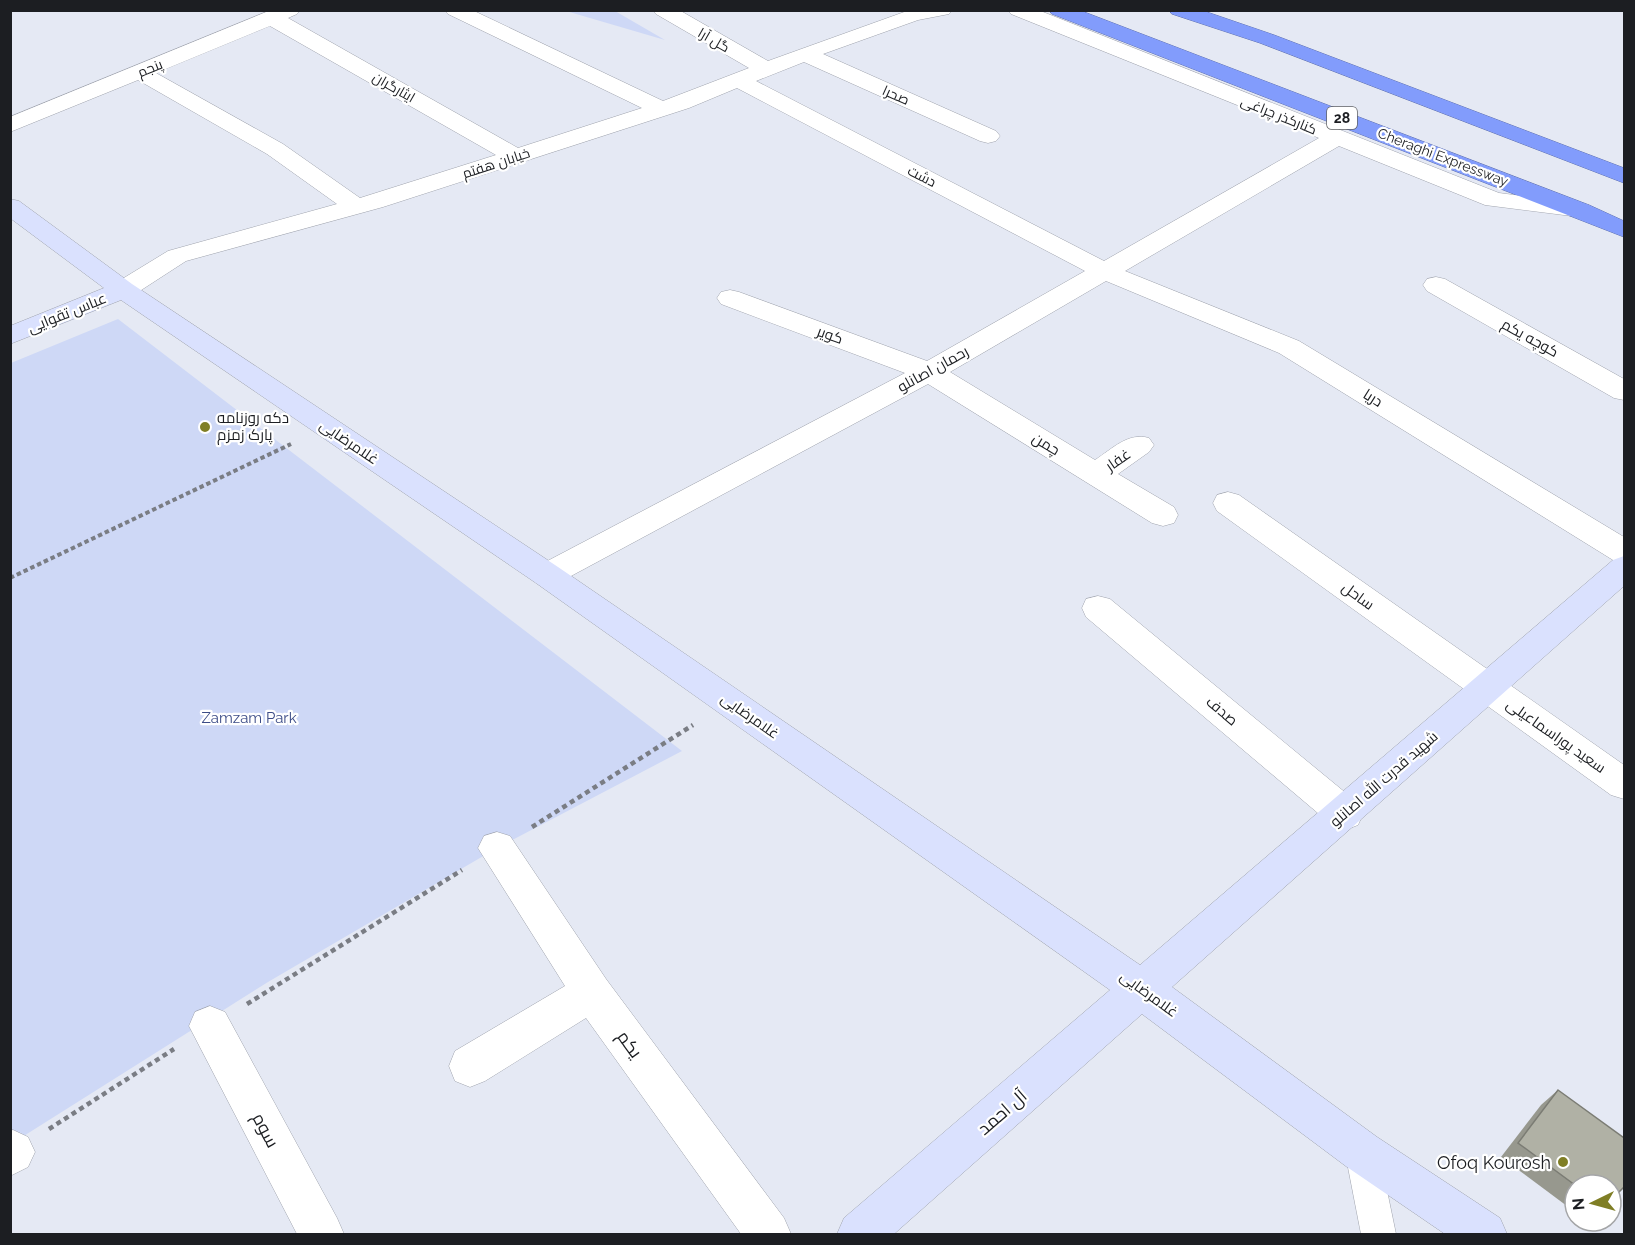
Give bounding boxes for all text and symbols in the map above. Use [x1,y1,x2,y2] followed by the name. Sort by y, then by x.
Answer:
[695,25,733,55] street label: گل آرا
[135,56,166,82] street label: پنجم
[370,69,418,105] street label: ایثارگران
[880,82,912,108] street label: صحرا
[1238,92,1319,139] street label: کنارکذر چراغی
[1327,107,1357,129] road number: 28
[1375,125,1511,189] street label: Cheraghi Expressway
[460,145,532,183] street label: خیابان هفتم
[905,162,939,190] street label: دشت
[25,289,109,338] street label: عباس تقوایی
[1498,315,1562,362] street label: کوچه یکم
[814,322,846,348] street label: کویر
[894,342,972,397] street label: رحمان اصانلو
[1360,385,1386,411] street label: دریا
[217,409,289,445] place label: دکه روزنامه پارک زمزم
[316,416,382,469] street label: غلامرضایی
[198,420,212,434] marker: دکه روزنامه پارک زمزم
[1028,429,1063,460] street label: چمن
[1101,445,1134,476] street label: غفار
[1338,578,1378,615] street label: ساحل
[717,689,783,743] street label: غلامرضایی
[1202,693,1242,729] street label: صدف
[1502,695,1609,778] street label: سعید پوراسماعیلی
[201,709,297,727] park label: Zamzam Park
[1326,727,1442,831] street label: شهید قدرت الله اصانلو
[1116,967,1181,1022] street label: غلامرضایی
[612,1026,647,1063] street label: یکم
[973,1085,1032,1140] street label: آل احمد
[246,1109,284,1152] street label: سوم
[1437,1152,1551,1173] place label: Ofoq Kourosh
[1556,1155,1570,1169] marker: Ofoq Kourosh
[1563,1173,1623,1233] north arrow
[1569,1197,1589,1211] text: N

